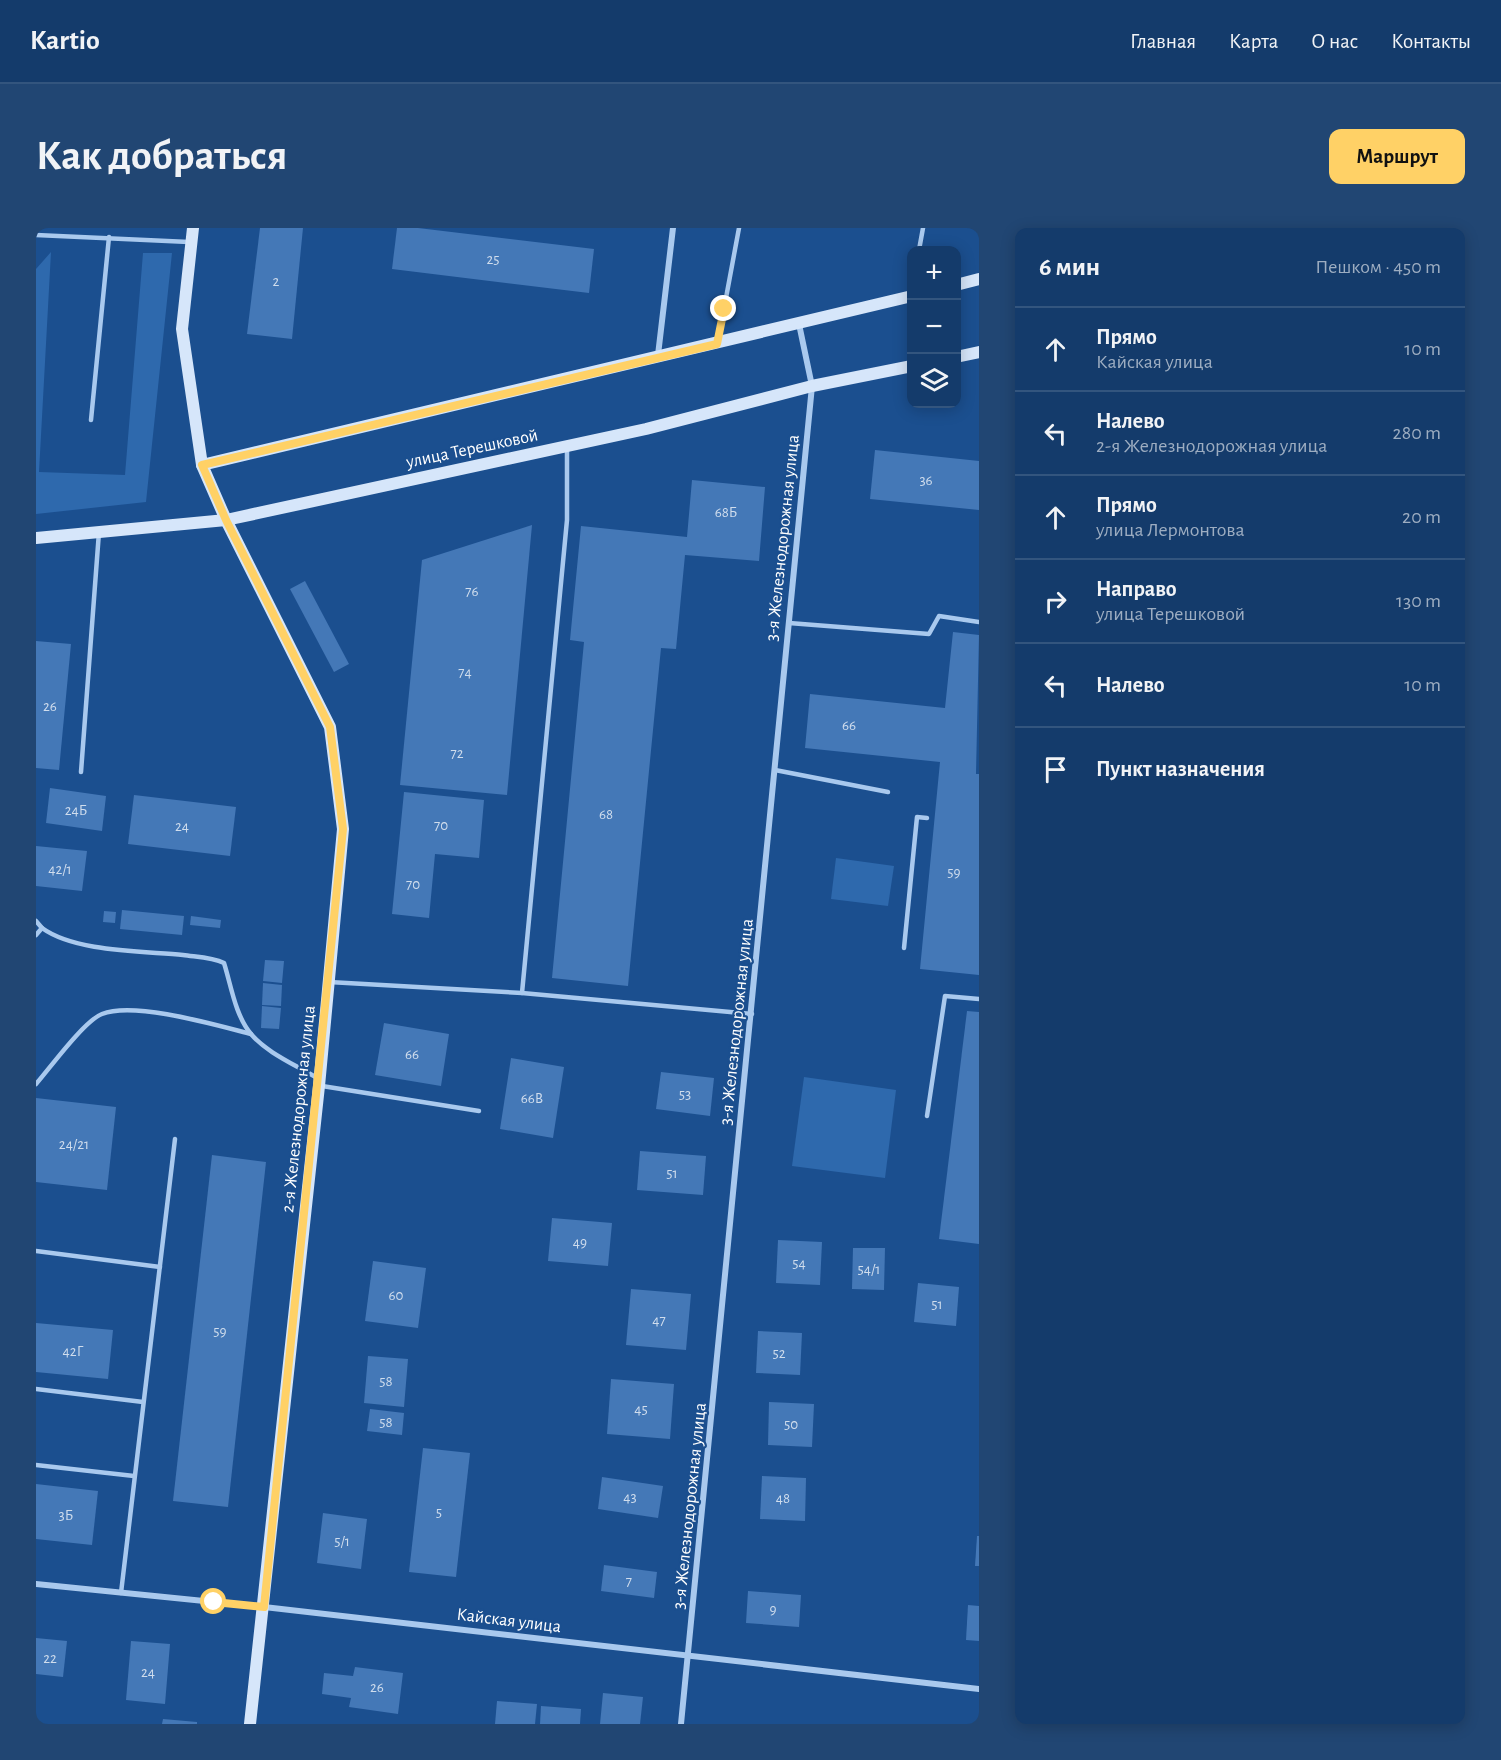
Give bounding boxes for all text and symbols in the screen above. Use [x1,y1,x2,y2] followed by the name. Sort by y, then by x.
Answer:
[30,27,100,55] text: Kartio
[1130,31,1196,52] text: Главная
[1229,31,1278,52] text: Карта
[1311,31,1358,52] text: О нас
[1391,31,1471,52] text: Контакты
[1329,129,1465,184] button: Маршрут
[36,135,287,177] text: Как добраться
[907,246,961,408] map controls
[907,246,961,300] button: +
[486,252,500,267] house number: 25
[1039,254,1100,280] text: 6 мин
[1315,257,1441,277] text: Пешком · 450 m
[273,274,280,289] house number: 2
[710,295,736,321] route end
[907,300,961,354] button: −
[1096,326,1157,348] text: Прямо
[1039,333,1072,366] icon: ahead
[1404,339,1441,359] text: 10 m
[1096,352,1213,372] text: Кайская улица
[907,354,961,408] button: layers
[1096,410,1165,432] text: Налево
[1039,417,1072,450] icon: left
[1393,423,1441,443] text: 280 m
[404,426,540,472] street label: улица Терешковой
[763,434,803,642] street label: 3-я Железнодорожная улица
[1096,436,1327,456] text: 2-я Железнодорожная улица
[919,473,933,488] house number: 36
[1096,494,1157,516] text: Прямо
[1039,501,1072,534] icon: ahead
[715,505,737,520] house number: 68Б
[1402,507,1441,527] text: 20 m
[1096,520,1245,540] text: улица Лермонтова
[1096,578,1177,600] text: Направо
[465,584,479,599] house number: 76
[1039,585,1072,618] icon: right
[1396,591,1441,611] text: 130 m
[1096,604,1245,624] text: улица Терешковой
[458,665,472,680] house number: 74
[1039,669,1072,702] icon: left
[1096,674,1165,696] text: Налево
[1404,675,1441,695] text: 10 m
[43,699,57,714] house number: 26
[842,718,856,733] house number: 66
[450,746,464,761] house number: 72
[1039,753,1072,786] icon: arrive
[1096,758,1265,780] text: Пункт назначения
[65,803,87,818] house number: 24Б
[599,807,613,822] house number: 68
[434,818,448,833] house number: 70
[175,819,189,834] house number: 24
[48,862,72,877] house number: 42/1
[947,865,961,880] house number: 59
[406,877,420,892] house number: 70
[717,918,757,1126] street label: 3-я Железнодорожная улица
[279,1005,319,1214] street label: 2-я Железнодорожная улица
[405,1047,419,1062] house number: 66
[679,1087,691,1102] house number: 53
[521,1091,543,1106] house number: 66В
[59,1137,89,1152] house number: 24/21
[666,1166,678,1181] house number: 51
[573,1235,587,1250] house number: 49
[792,1256,806,1271] house number: 54
[858,1262,880,1277] house number: 54/1
[389,1288,404,1303] house number: 60
[931,1297,943,1312] house number: 51
[652,1313,666,1328] house number: 47
[213,1324,227,1339] house number: 59
[63,1344,84,1359] house number: 42Г
[772,1346,786,1361] house number: 52
[379,1374,393,1389] house number: 58
[634,1402,648,1417] house number: 45
[670,1402,710,1610] street label: 3-я Железнодорожная улица
[379,1415,393,1430] house number: 58
[784,1417,798,1432] house number: 50
[623,1490,637,1505] house number: 43
[776,1491,790,1506] house number: 48
[436,1505,442,1520] house number: 5
[59,1508,73,1523] house number: 3Б
[334,1534,350,1549] house number: 5/1
[626,1574,632,1589] house number: 7
[200,1588,226,1614] route start
[769,1602,777,1617] house number: 9
[456,1606,562,1636] street label: Кайская улица
[43,1651,57,1666] house number: 22
[141,1665,155,1680] house number: 24
[370,1680,384,1695] house number: 26

